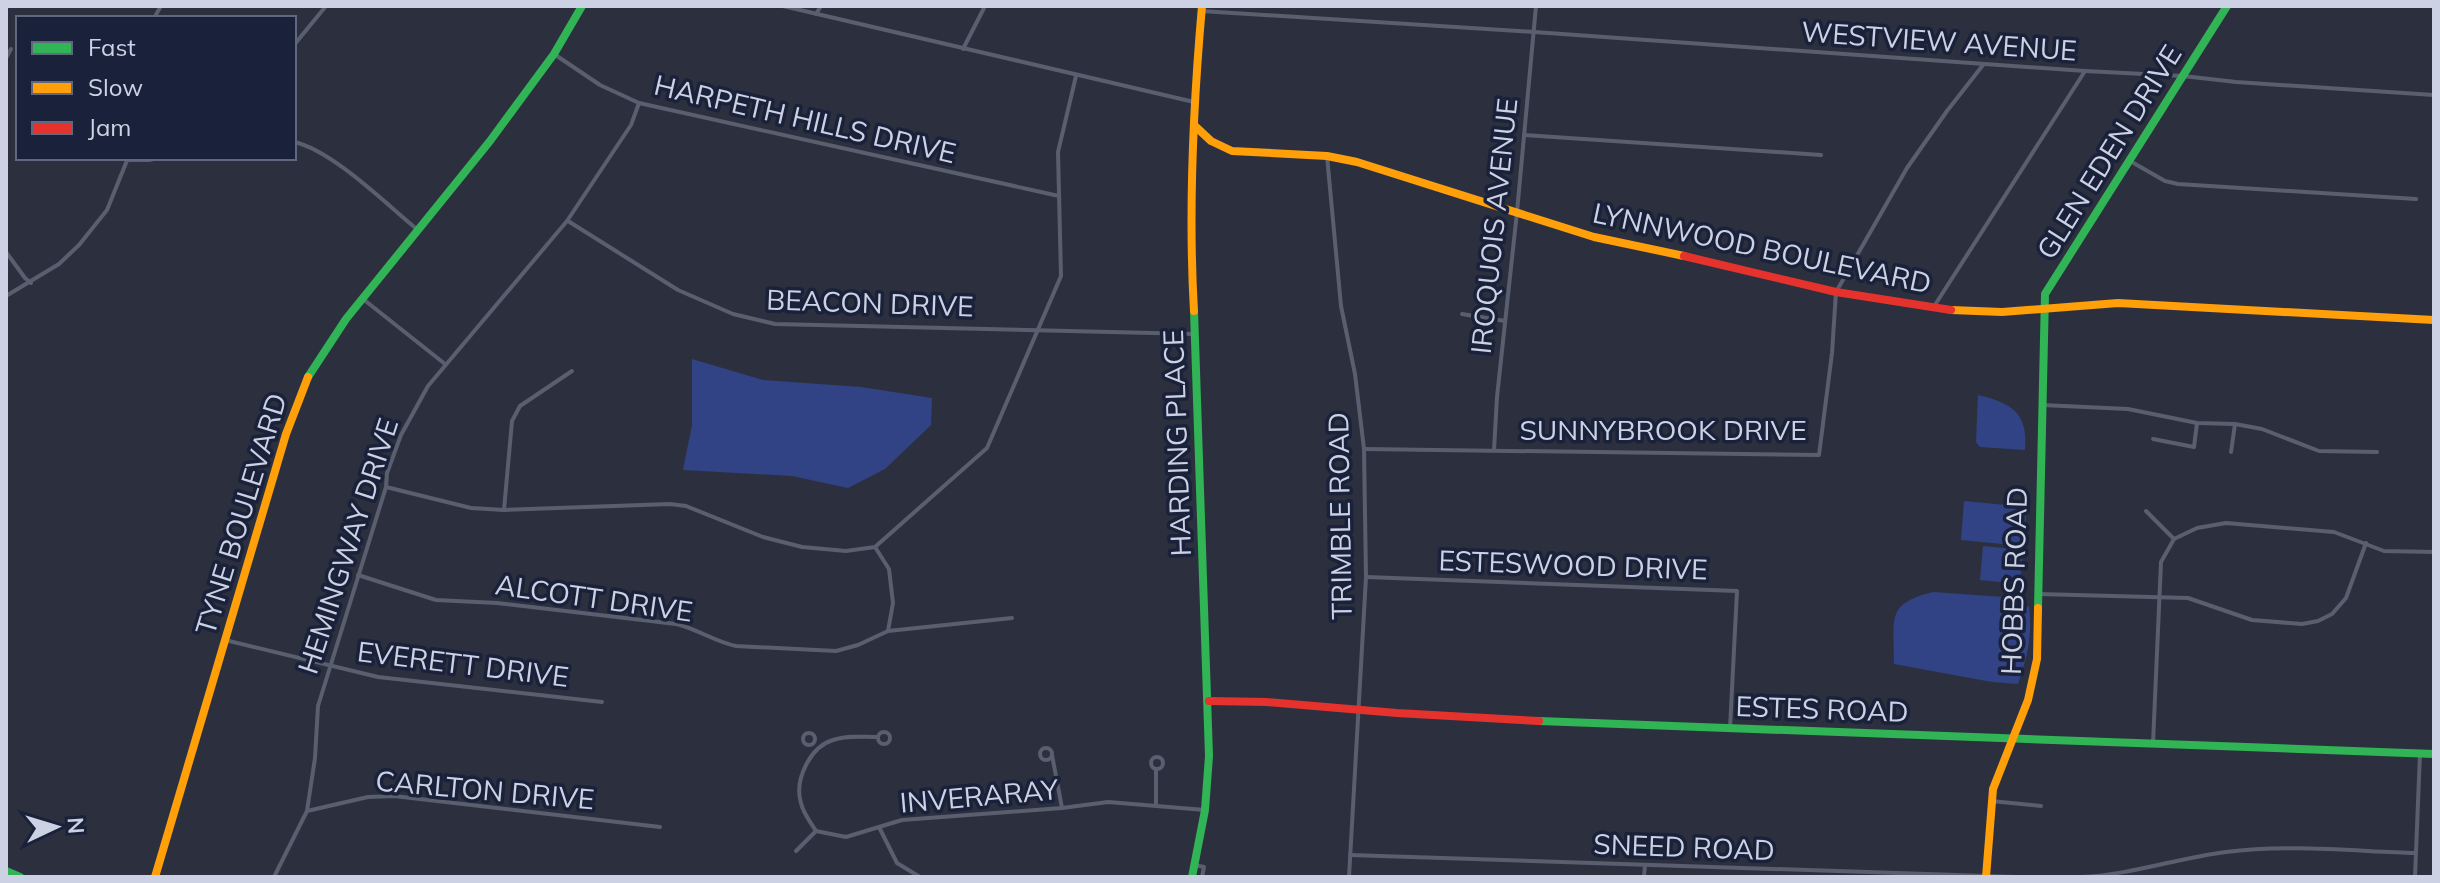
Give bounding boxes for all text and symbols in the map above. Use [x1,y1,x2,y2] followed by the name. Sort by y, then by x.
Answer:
[1800,13,2078,68] street label: WESTVIEW AVENUE
[16,16,296,160] legend
[88,32,136,62] text: Fast
[2029,38,2189,265] street label: GLEN EDEN DRIVE
[651,67,959,170] street label: HARPETH HILLS DRIVE
[88,72,143,102] text: Slow
[1463,96,1524,355] street label: IROQUOIS AVENUE
[88,112,131,142] text: Jam
[1590,195,1934,300] street label: LYNNWOOD BOULEVARD
[766,281,974,324] street label: BEACON DRIVE
[1155,329,1198,557] street label: HARDING PLACE
[187,389,294,639] street label: TYNE BOULEVARD
[1320,412,1359,620] street label: TRIMBLE ROAD
[1519,412,1807,447] street label: SUNNYBROOK DRIVE
[290,414,405,678] street label: HEMINGWAY DRIVE
[1993,486,2034,675] street label: HOBBS ROAD
[1438,542,1708,587] street label: ESTESWOOD DRIVE
[493,566,695,629] street label: ALCOTT DRIVE
[355,633,571,694] street label: EVERETT DRIVE
[1735,688,1909,729] street label: ESTES ROAD
[374,763,596,816] street label: CARLTON DRIVE
[898,771,1060,820] street label: INVERARAY
[16,787,96,867] north arrow
[61,816,90,835] text: N
[1593,826,1775,867] street label: SNEED ROAD

